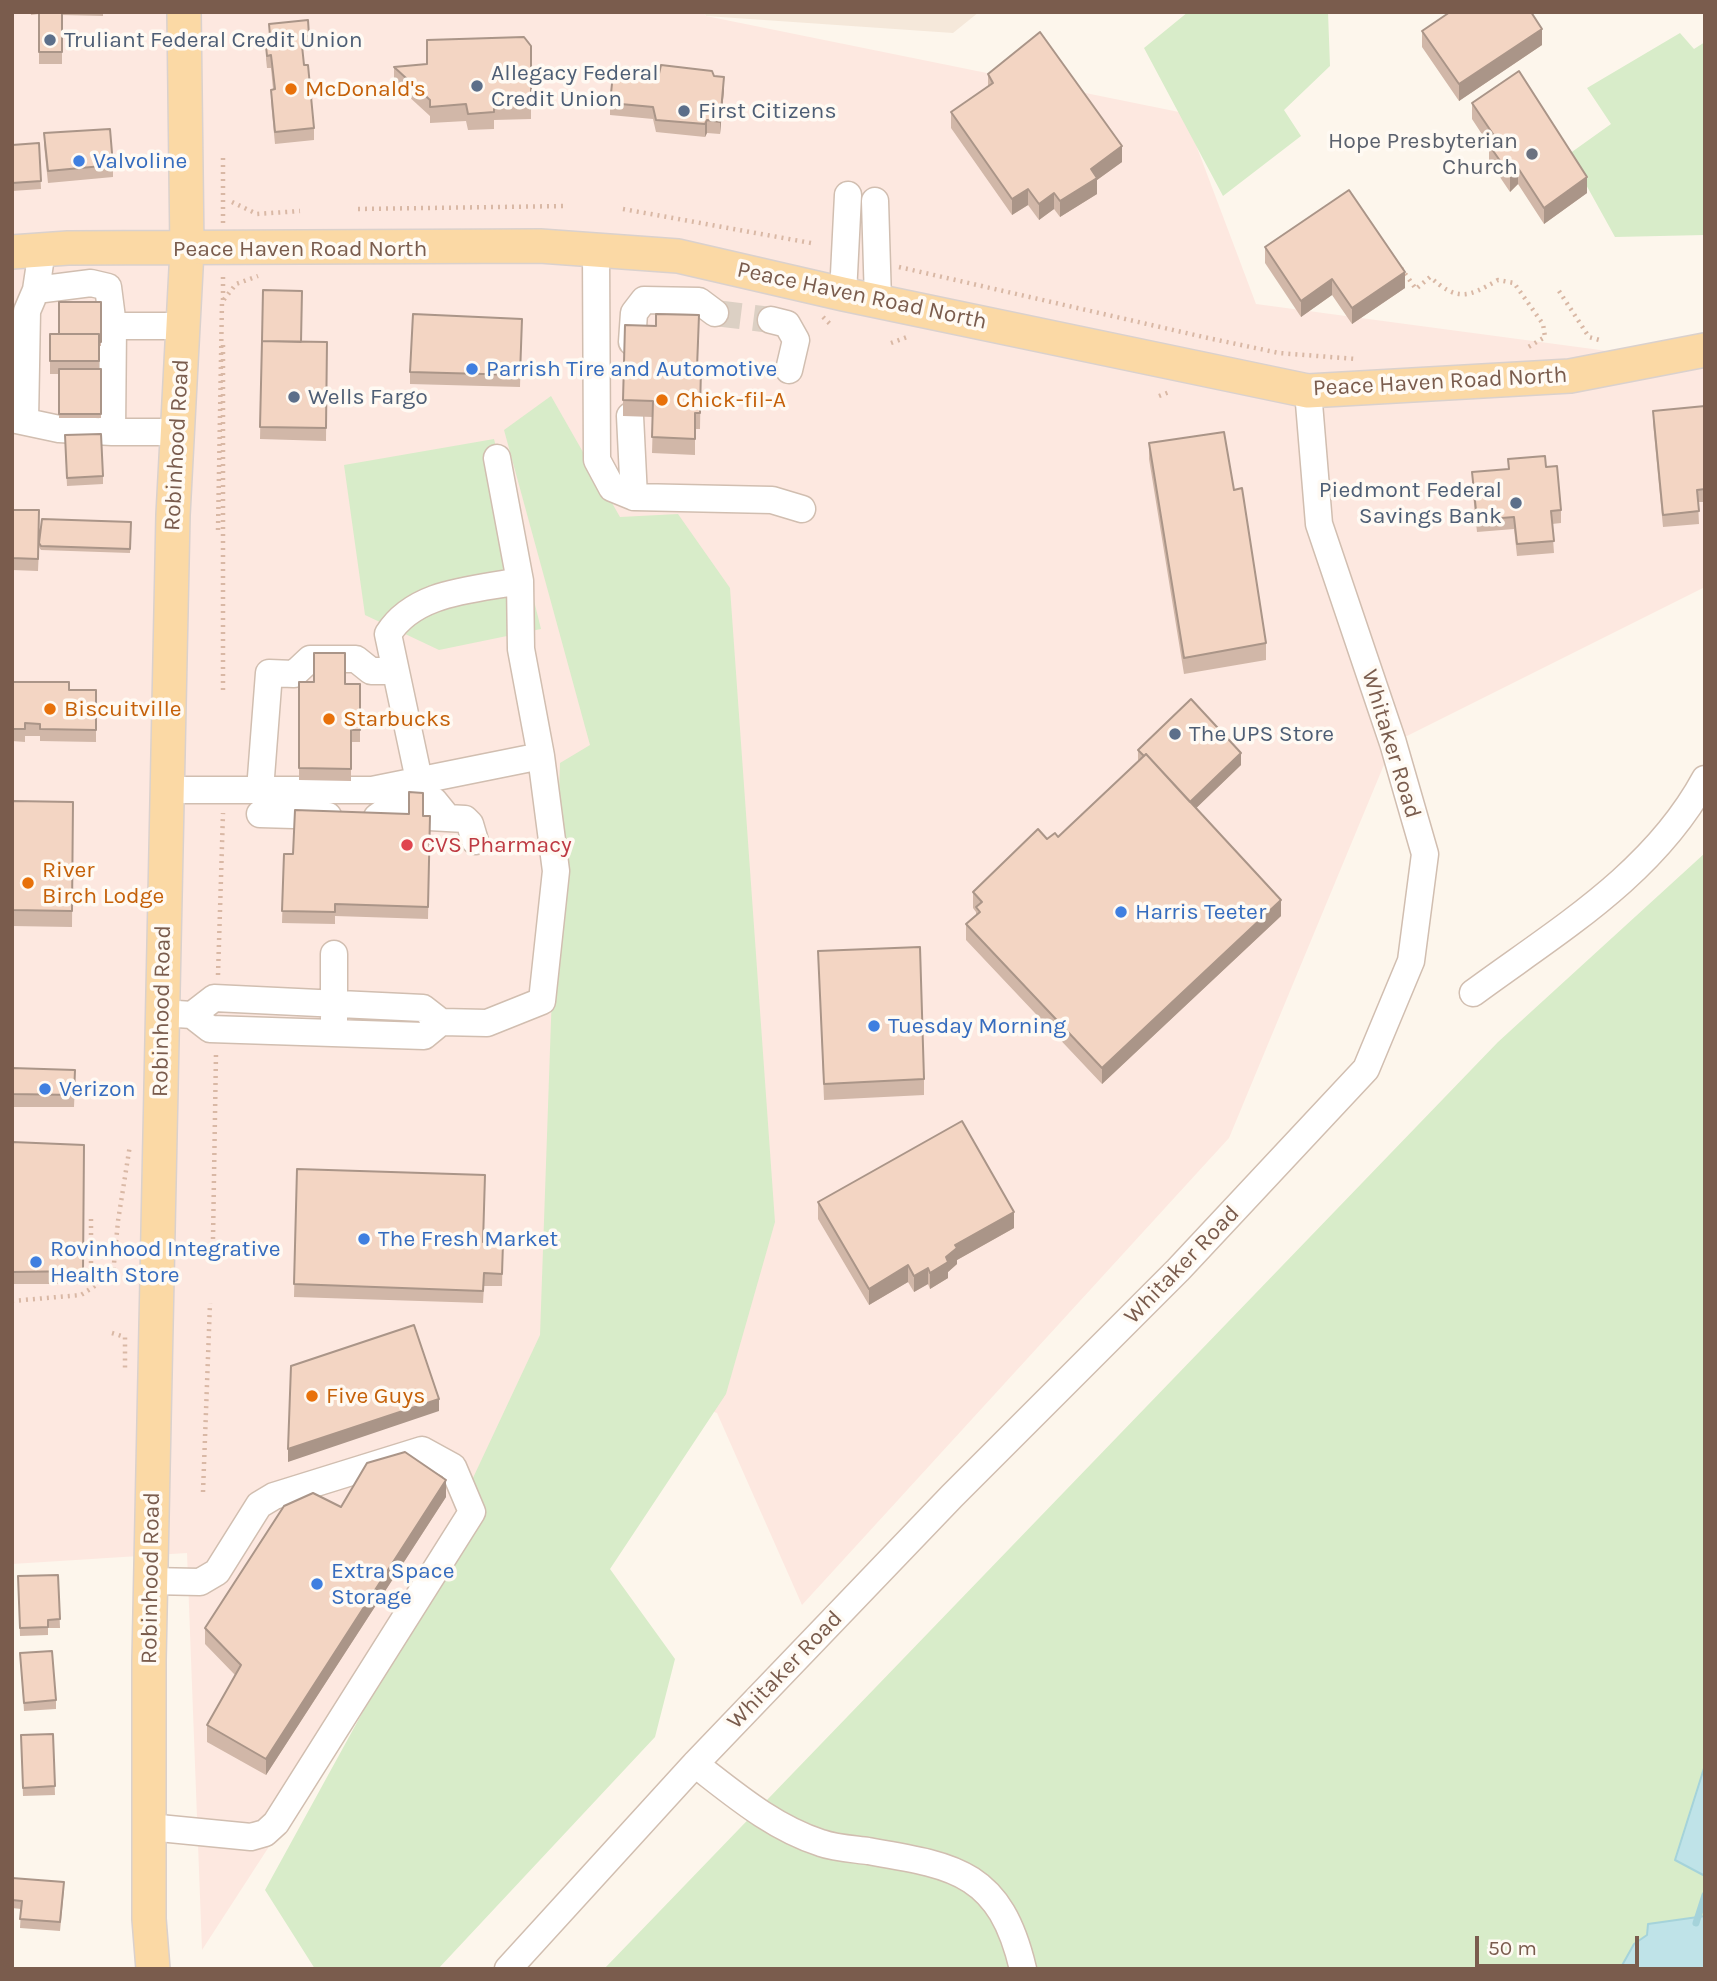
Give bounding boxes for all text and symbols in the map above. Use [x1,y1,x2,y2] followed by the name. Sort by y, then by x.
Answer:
[64,26,363,54] place label: Truliant Federal Credit Union
[42,32,58,48] marker: Truliant Federal Credit Union
[491,59,659,113] place label: Allegacy Federal Credit Union
[305,75,426,103] place label: McDonald's
[469,78,485,94] marker: Allegacy Federal Credit Union
[283,81,299,97] marker: McDonald's
[698,97,837,125] place label: First Citizens
[676,103,692,119] marker: First Citizens
[1328,127,1518,181] place label: Hope Presbyterian Church
[1524,146,1540,162] marker: Hope Presbyterian Church
[93,147,187,175] place label: Valvoline
[71,153,87,169] marker: Valvoline
[173,235,427,263] street label: Peace Haven Road North
[735,256,989,336] street label: Peace Haven Road North
[486,355,777,383] place label: Parrish Tire and Automotive
[159,358,195,532] street label: Robinhood Road
[464,361,480,377] marker: Parrish Tire and Automotive
[1312,362,1568,402] street label: Peace Haven Road North
[308,383,428,411] place label: Wells Fargo
[676,386,786,414] place label: Chick-fil-A
[286,389,302,405] marker: Wells Fargo
[654,392,670,408] marker: Chick-fil-A
[1319,476,1502,530] place label: Piedmont Federal Savings Bank
[1508,495,1524,511] marker: Piedmont Federal Savings Bank
[1355,666,1427,822] street label: Whitaker Road
[64,695,182,723] place label: Biscuitville
[42,701,58,717] marker: Biscuitville
[343,705,451,733] place label: Starbucks
[321,711,337,727] marker: Starbucks
[1189,720,1334,748] place label: The UPS Store
[1167,726,1183,742] marker: The UPS Store
[421,831,572,859] place label: CVS Pharmacy
[399,837,415,853] marker: CVS Pharmacy
[42,856,164,910] place label: River Birch Lodge
[20,875,36,891] marker: River Birch Lodge
[1135,898,1266,926] place label: Harris Teeter
[1113,904,1129,920] marker: Harris Teeter
[147,925,177,1097] street label: Robinhood Road
[888,1012,1066,1040] place label: Tuesday Morning
[866,1018,882,1034] marker: Tuesday Morning
[59,1075,136,1103] place label: Verizon
[37,1081,53,1097] marker: Verizon
[1119,1200,1245,1330] street label: Whitaker Road
[378,1225,558,1253] place label: The Fresh Market
[356,1231,372,1247] marker: The Fresh Market
[50,1235,281,1289] place label: Rovinhood Integrative Health Store
[28,1254,44,1270] marker: Rovinhood Integrative Health Store
[326,1382,425,1410] place label: Five Guys
[304,1388,320,1404] marker: Five Guys
[136,1492,166,1664] street label: Robinhood Road
[331,1557,454,1611] place label: Extra Space Storage
[309,1576,325,1592] marker: Extra Space Storage
[722,1605,848,1735] street label: Whitaker Road
[1479,1922,1644,1966] scale bar
[1488,1936,1537,1960] text: 50 m

